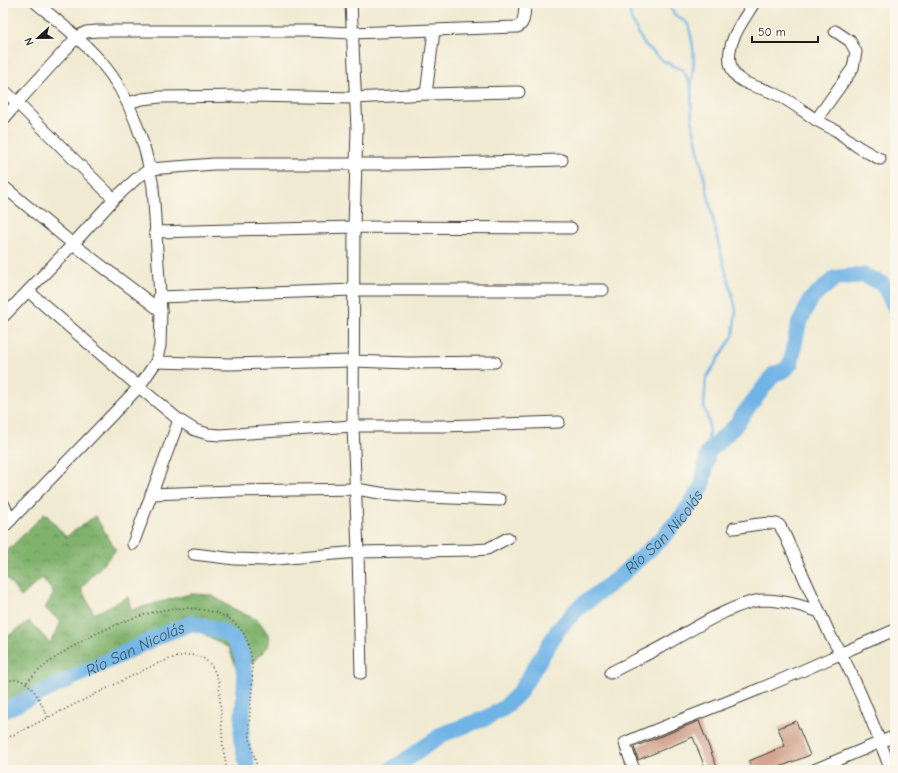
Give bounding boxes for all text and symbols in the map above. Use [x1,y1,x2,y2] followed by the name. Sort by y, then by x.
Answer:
[18,18,58,58] north arrow
[752,18,818,44] scale bar
[758,25,786,39] text: 50 m
[22,36,37,47] text: N
[621,487,707,578] water label: Río San Nicolás
[83,619,187,680] water label: Río San Nicolás

